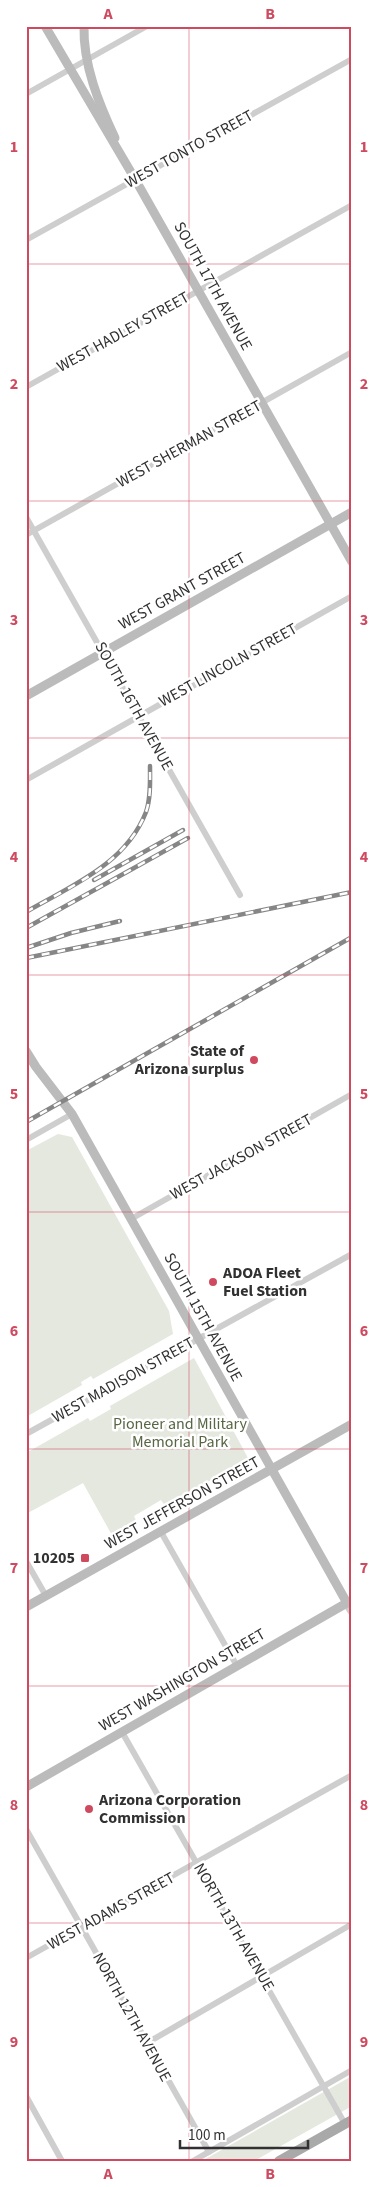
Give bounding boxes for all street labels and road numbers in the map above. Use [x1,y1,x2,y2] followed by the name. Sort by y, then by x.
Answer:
[121,104,257,193] street label: WEST TONTO STREET
[168,218,258,354] street label: SOUTH 17TH AVENUE
[53,286,194,378] street label: WEST HADLEY STREET
[112,395,266,493] street label: WEST SHERMAN STREET
[115,547,250,635] street label: WEST GRANT STREET
[155,618,302,712] street label: WEST LINCOLN STREET
[89,638,179,774] street label: SOUTH 16TH AVENUE
[166,1109,316,1205] street label: WEST JACKSON STREET
[158,1249,248,1385] street label: SOUTH 15TH AVENUE
[48,1332,198,1428] street label: WEST MADISON STREET
[100,1451,264,1555] street label: WEST JEFFERSON STREET
[95,1623,270,1737] street label: WEST WASHINGTON STREET
[188,1859,280,1995] street label: NORTH 13TH AVENUE
[43,1867,179,1955] street label: WEST ADAMS STREET
[87,1949,177,2085] street label: NORTH 12TH AVENUE

